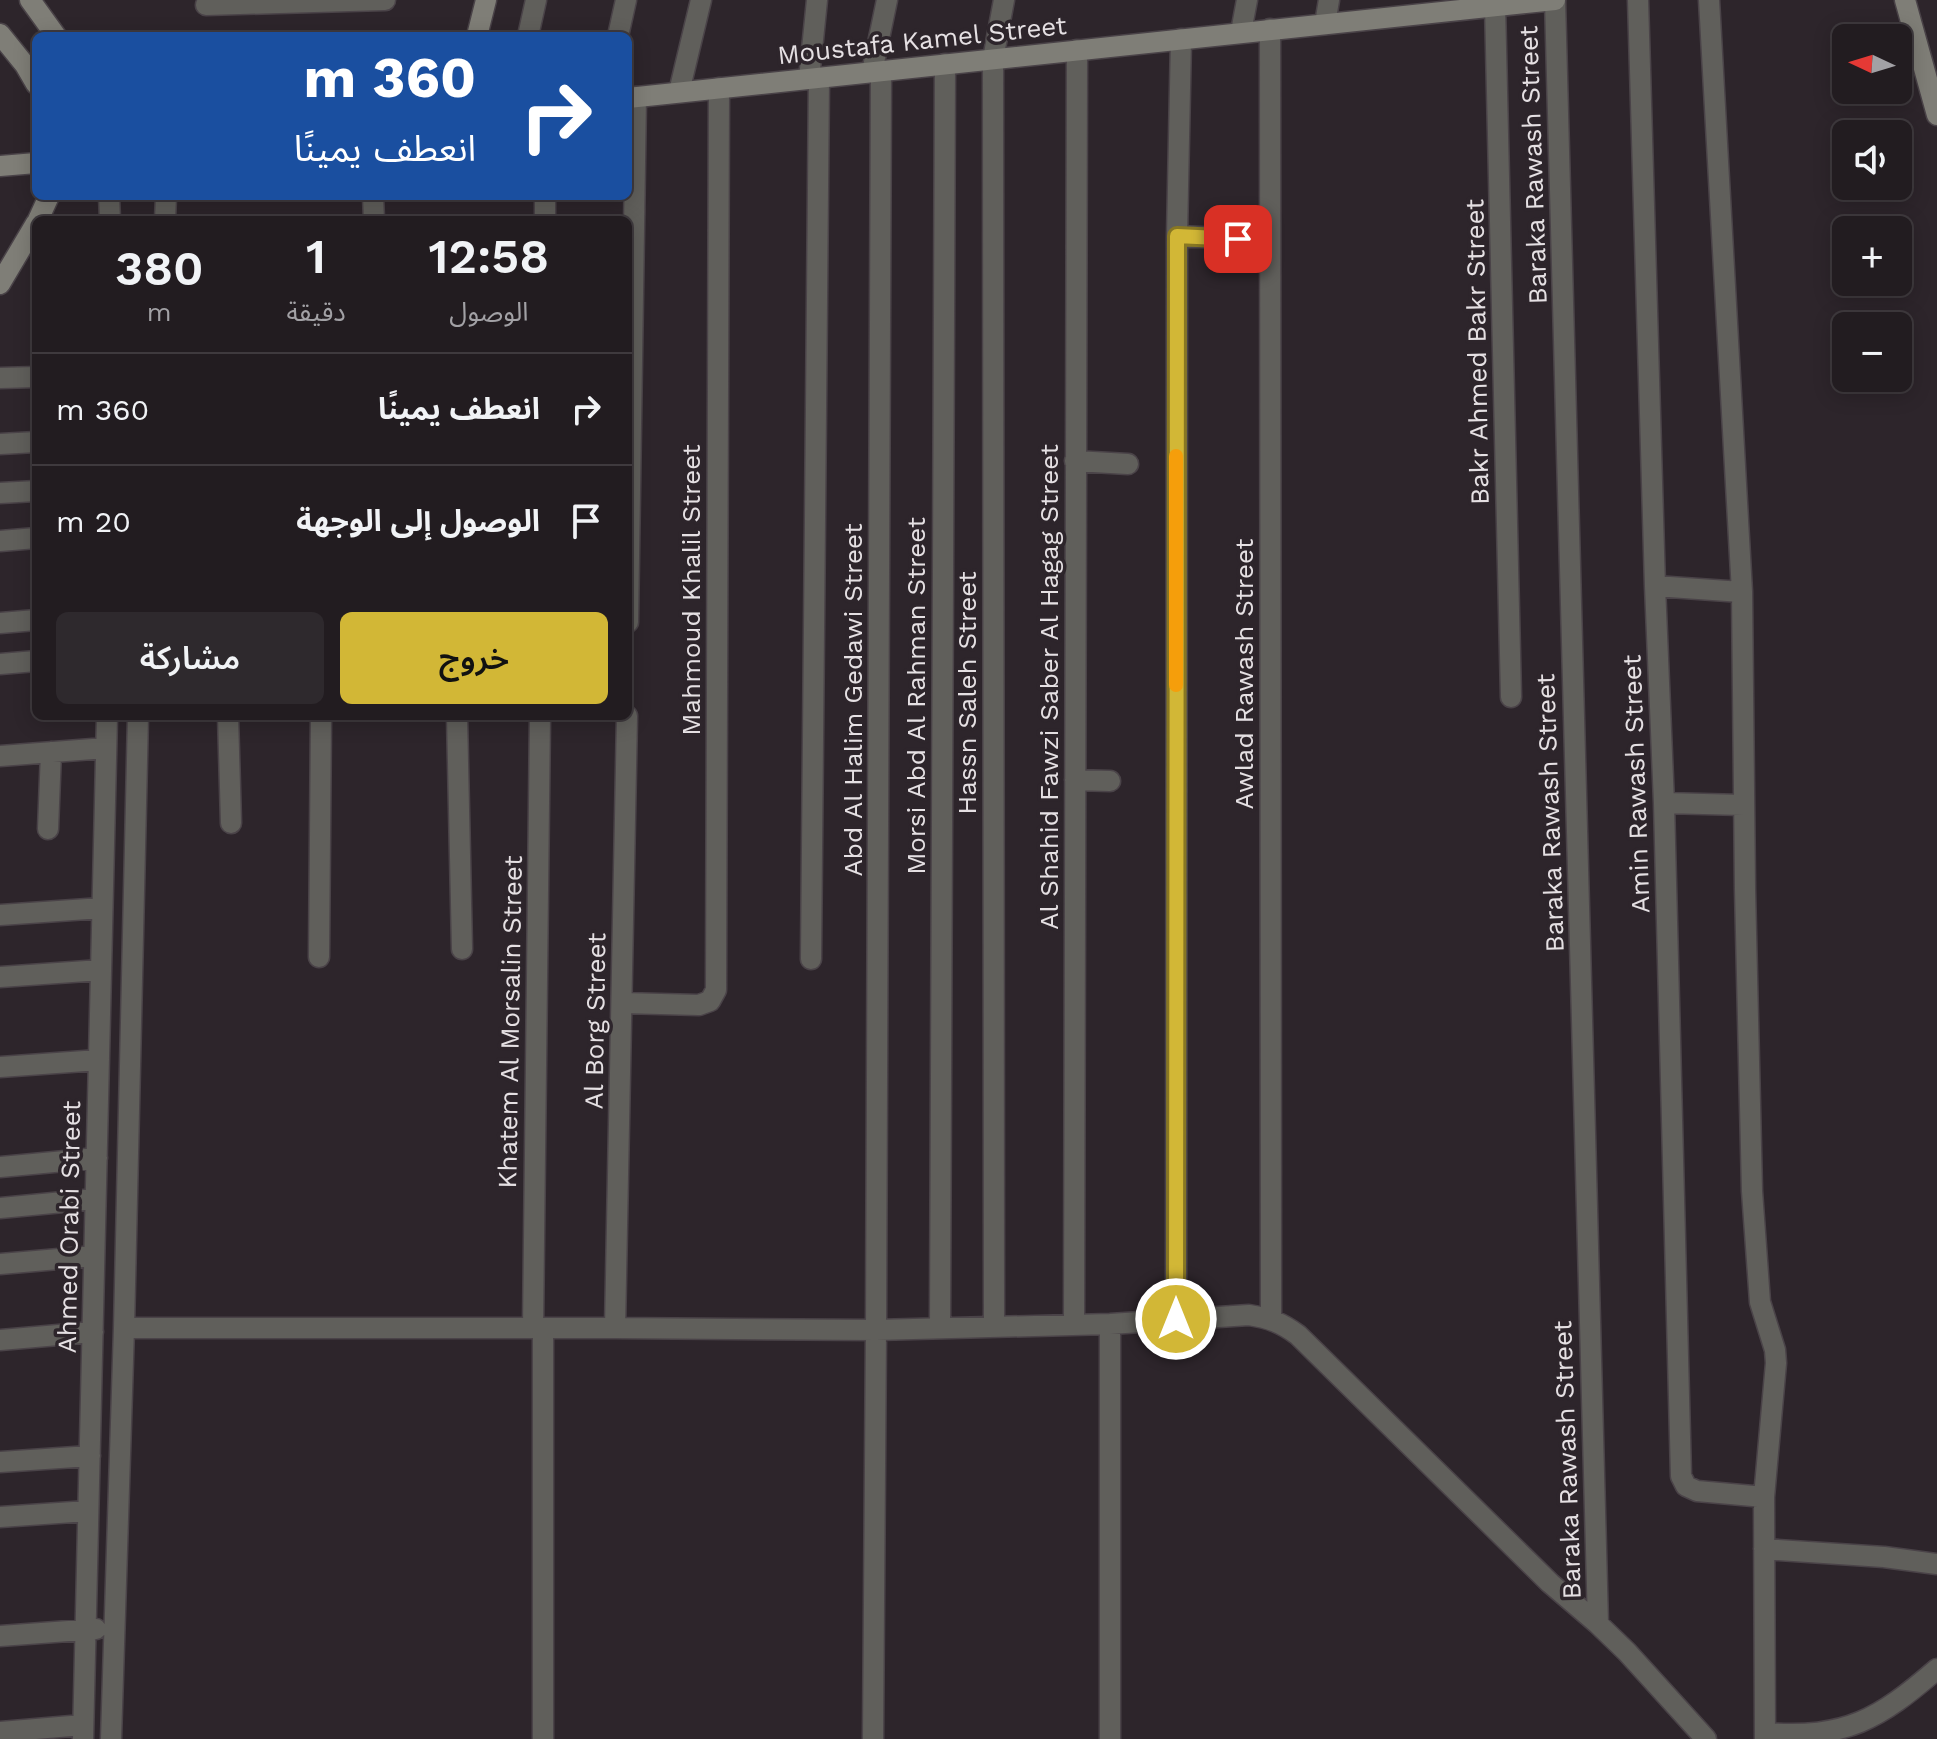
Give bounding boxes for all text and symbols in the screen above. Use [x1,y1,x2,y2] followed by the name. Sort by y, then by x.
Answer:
[776,10,1068,70] street label: Moustafa Kamel Street
[1832,24,1912,104] north arrow
[1832,24,1912,392] map controls
[1513,25,1553,305] street label: Baraka Rawash Street
[303,45,476,111] text: 360 m
[504,64,608,168] icon: right
[1832,120,1912,200] button: sound
[294,128,476,170] text: انعطف يمينًا
[1459,199,1495,505] street label: Bakr Ahmed Bakr Street
[1204,205,1272,273] pin
[1832,216,1912,296] button: +
[1216,217,1260,261] icon: arrive
[306,228,326,285] text: 1
[429,228,549,285] text: 12:58
[115,240,204,297] text: 380
[147,297,172,327] text: m
[286,297,346,327] text: دقيقة
[449,297,528,327] text: الوصول
[1832,312,1912,392] button: −
[564,387,608,431] icon: right
[378,391,540,426] text: انعطف يمينًا
[56,392,149,427] text: 360 m
[676,444,706,736] street label: Mahmoud Khalil Street
[1034,444,1064,930] street label: Al Shahid Fawzi Saber Al Hagag Street
[564,499,608,543] icon: arrive
[296,503,540,538] text: الوصول إلى الوجهة
[56,504,131,539] text: 20 m
[901,517,931,875] street label: Morsi Abd Al Rahman Street
[838,523,868,877] street label: Abd Al Halim Gedawi Street
[1229,538,1259,809] street label: Awlad Rawash Street
[952,571,982,815] street label: Hassn Saleh Street
[56,612,324,704] button: مشاركة
[340,612,608,704] button: خروج
[1616,654,1656,914] street label: Amin Rawash Street
[1530,673,1570,953] street label: Baraka Rawash Street
[492,855,528,1189] street label: Khatem Al Morsalin Street
[578,932,612,1110] street label: Al Borg Street
[52,1100,86,1354] street label: Ahmed Orabi Street
[1134,1277,1218,1361] position arrow
[1547,1320,1587,1600] street label: Baraka Rawash Street

